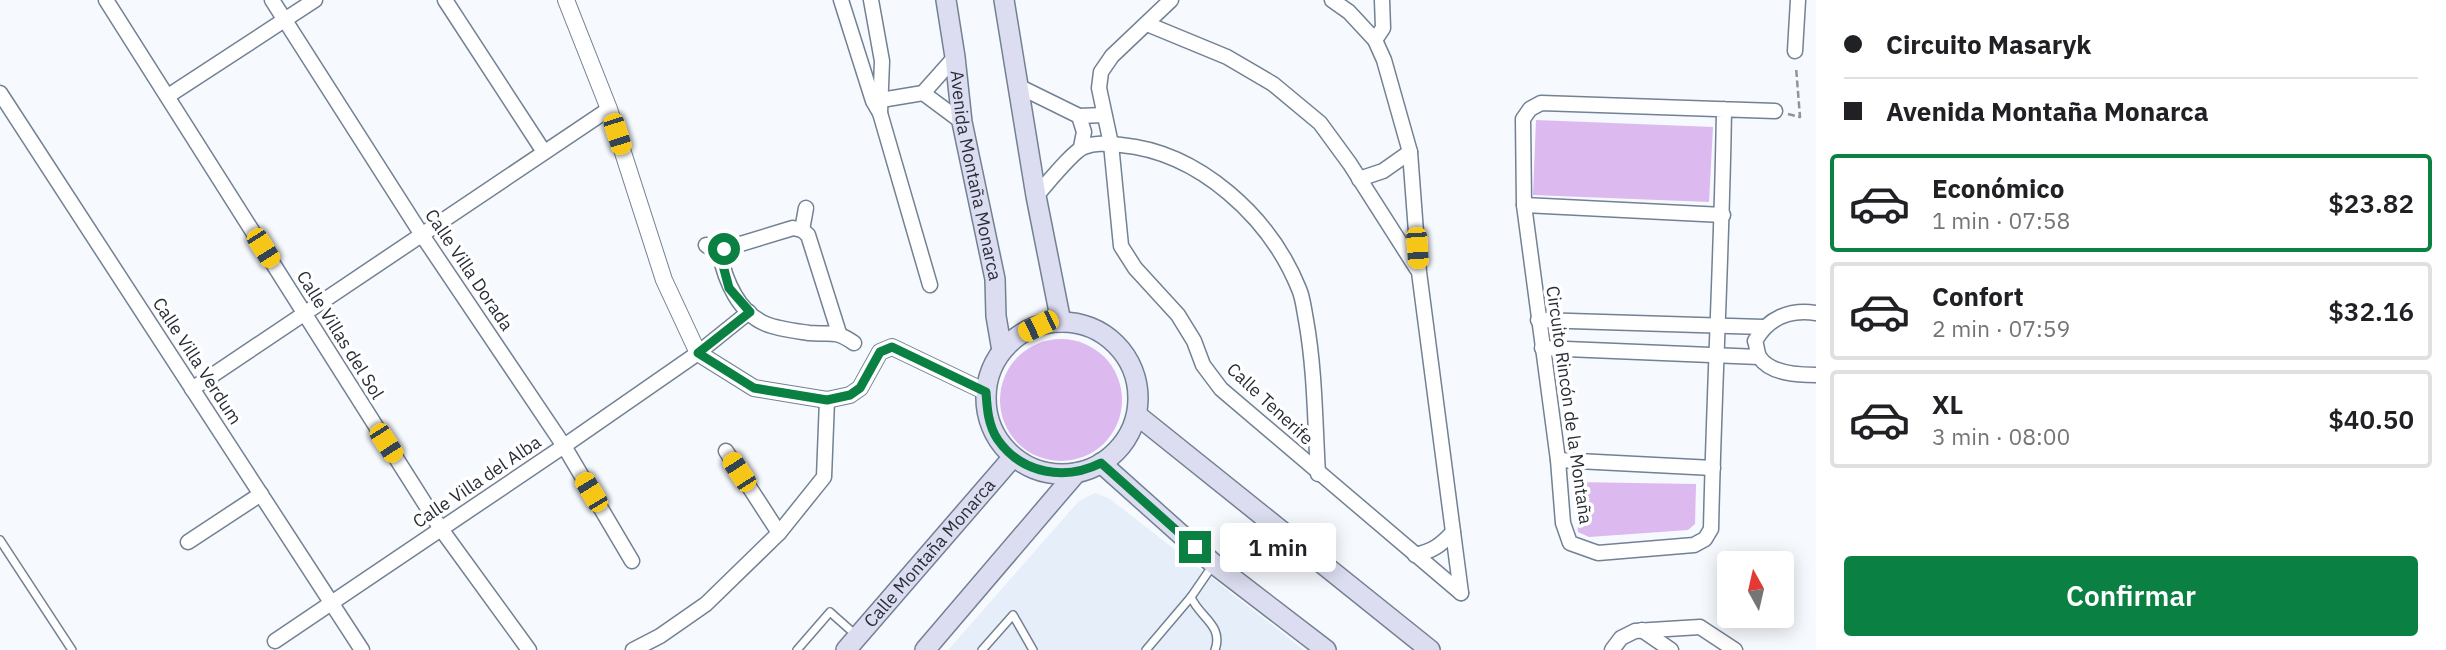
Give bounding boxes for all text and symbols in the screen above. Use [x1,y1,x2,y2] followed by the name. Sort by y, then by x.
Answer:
[1886,27,2091,61] text: Circuito Masaryk
[946,69,1007,283] street label: Avenida Montaña Monarca
[1886,94,2209,128] text: Avenida Montaña Monarca
[601,111,634,157] car
[1932,171,2064,205] text: Económico
[1848,172,1911,235] icon: car
[2328,186,2414,220] text: $23.82
[420,204,519,335] street label: Calle Villa Dorada
[1932,205,2070,235] text: 1 min · 07:58
[243,225,284,271] car
[1406,226,1429,270] car
[708,233,740,265] route start
[292,266,389,403] street label: Calle Villas del Sol
[1932,279,2024,313] text: Confort
[1848,280,1911,343] icon: car
[1541,284,1598,526] street label: Circuito Rincón de la Montaña
[148,293,247,429] street label: Calle Villa Verdum
[2328,294,2414,328] text: $32.16
[1015,307,1062,345] car
[1932,313,2070,343] text: 2 min · 07:59
[1222,358,1319,450] street label: Calle Tenerife
[1932,387,1963,421] text: XL
[1848,388,1911,451] icon: car
[2328,402,2414,436] text: $40.50
[366,420,407,466] car
[1932,421,2070,451] text: 3 min · 08:00
[408,430,545,533] street label: Calle Villa del Alba
[719,449,760,495] car
[572,469,611,515] car
[859,473,1000,632] street label: Calle Montaña Monarca
[1220,522,1335,572] callout: 1 min
[1179,531,1211,563] route end
[1248,532,1308,562] text: 1 min
[1717,551,1794,628] north arrow
[1717,551,1794,628] map controls
[1844,556,2418,636] button: Confirmar

